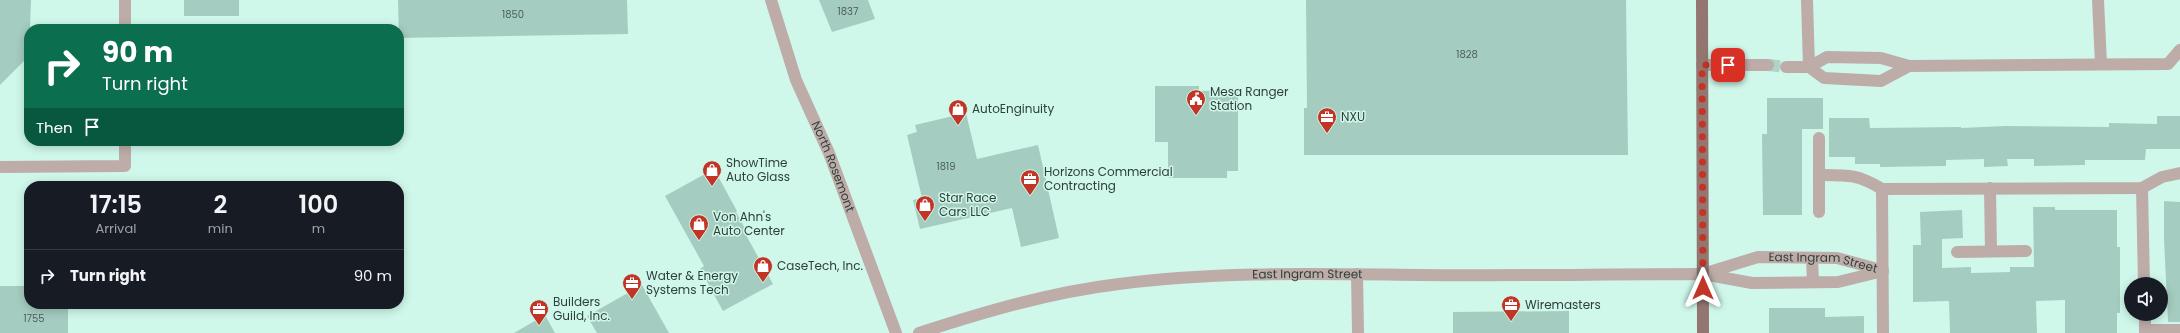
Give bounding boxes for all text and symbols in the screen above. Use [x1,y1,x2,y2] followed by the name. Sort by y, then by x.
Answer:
[838,4,859,19] house number: 1837
[502,7,524,22] house number: 1850
[102,33,173,72] text: 90 m
[36,40,88,92] icon: right
[1456,47,1478,62] house number: 1828
[1711,48,1745,82] pin
[1717,54,1739,76] icon: arrive
[102,71,188,96] text: Turn right
[1210,83,1289,114] place label: Mesa Ranger Station
[1185,88,1207,116] public building icon: Mesa Ranger Station
[947,98,969,126] shop icon: AutoEnginuity
[972,100,1054,117] place label: AutoEnginuity
[1316,106,1338,134] office icon: NXU
[1341,108,1365,125] place label: NXU
[81,116,103,138] icon: arrive
[36,117,73,138] text: Then
[808,118,859,214] street label: North Rosemont
[726,154,790,185] place label: ShowTime Auto Glass
[701,159,723,187] shop icon: ShowTime Auto Glass
[936,159,956,174] house number: 1819
[1044,163,1173,194] place label: Horizons Commercial Contracting
[1019,168,1041,196] office icon: Horizons Commercial Contracting
[90,188,142,221] text: 17:15
[213,188,227,221] text: 2
[299,188,338,221] text: 100
[939,189,996,220] place label: Star Race Cars LLC
[914,194,936,222] shop icon: Star Race Cars LLC
[713,208,785,239] place label: Von Ahn's Auto Center
[688,213,710,241] shop icon: Von Ahn's Auto Center
[95,219,136,238] text: Arrival
[208,219,233,238] text: min
[312,219,325,238] text: m
[1768,248,1880,277] street label: East Ingram Street
[752,255,774,283] shop icon: CaseTech, Inc.
[777,257,863,274] place label: CaseTech, Inc.
[36,265,58,287] icon: right
[70,265,146,286] text: Turn right
[354,265,392,286] text: 90 m
[1252,265,1363,283] street label: East Ingram Street
[646,267,738,298] place label: Water & Energy Systems Tech
[1682,267,1724,309] position arrow
[621,272,643,300] office icon: Water & Energy Systems Tech
[2124,277,2168,321] map controls
[2124,277,2168,321] button: sound
[553,293,610,324] place label: Builders Guild, Inc.
[1500,294,1522,322] office icon: Wiremasters
[1525,296,1601,313] place label: Wiremasters
[528,298,550,326] office icon: Builders Guild, Inc.
[23,311,45,326] house number: 1755

